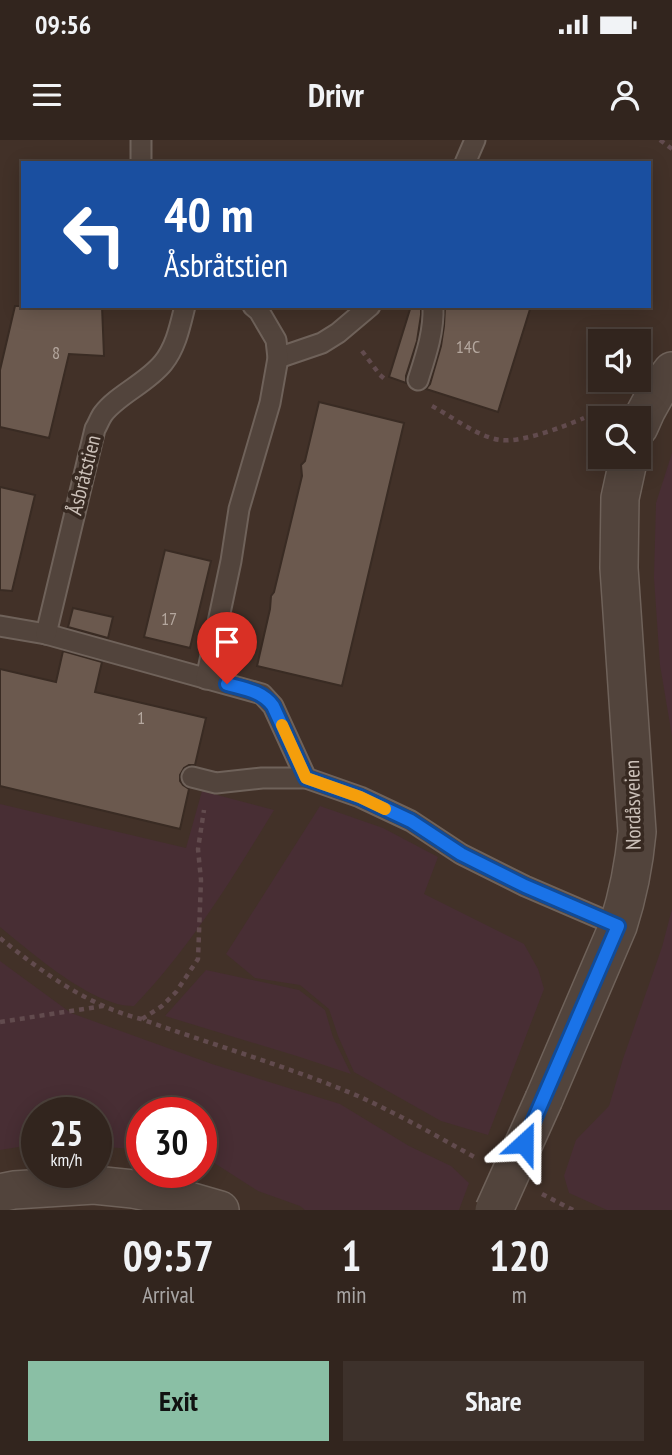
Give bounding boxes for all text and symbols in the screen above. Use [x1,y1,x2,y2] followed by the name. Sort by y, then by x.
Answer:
[35,8,91,41] text: 09:56
[308,74,364,116] text: Drivr
[28,76,66,114] icon: menu
[606,76,644,114] icon: person
[164,182,253,246] text: 40 m
[49,189,140,280] icon: left
[164,244,288,286] text: Åsbråtstien
[588,329,651,469] map controls
[588,329,651,392] button: sound
[456,335,480,358] house number: 14C
[52,341,60,364] house number: 8
[588,406,651,469] button: search
[61,432,106,518] street label: Åsbråtstien
[161,607,177,630] house number: 17
[197,612,257,684] pin
[208,623,246,661] icon: arrive
[137,706,145,729] house number: 1
[618,760,647,850] street label: Nordåsveien
[126,1097,217,1188] speed limit sign: 30
[487,1106,561,1180] position arrow
[50,1110,83,1156] text: 25
[51,1148,82,1171] text: km/h
[123,1228,214,1283] text: 09:57
[341,1228,361,1283] text: 1
[489,1228,549,1283] text: 120
[142,1280,194,1309] text: Arrival
[336,1280,366,1309] text: min
[512,1280,527,1309] text: m
[28,1361,329,1441] button: Exit
[343,1361,644,1441] button: Share

